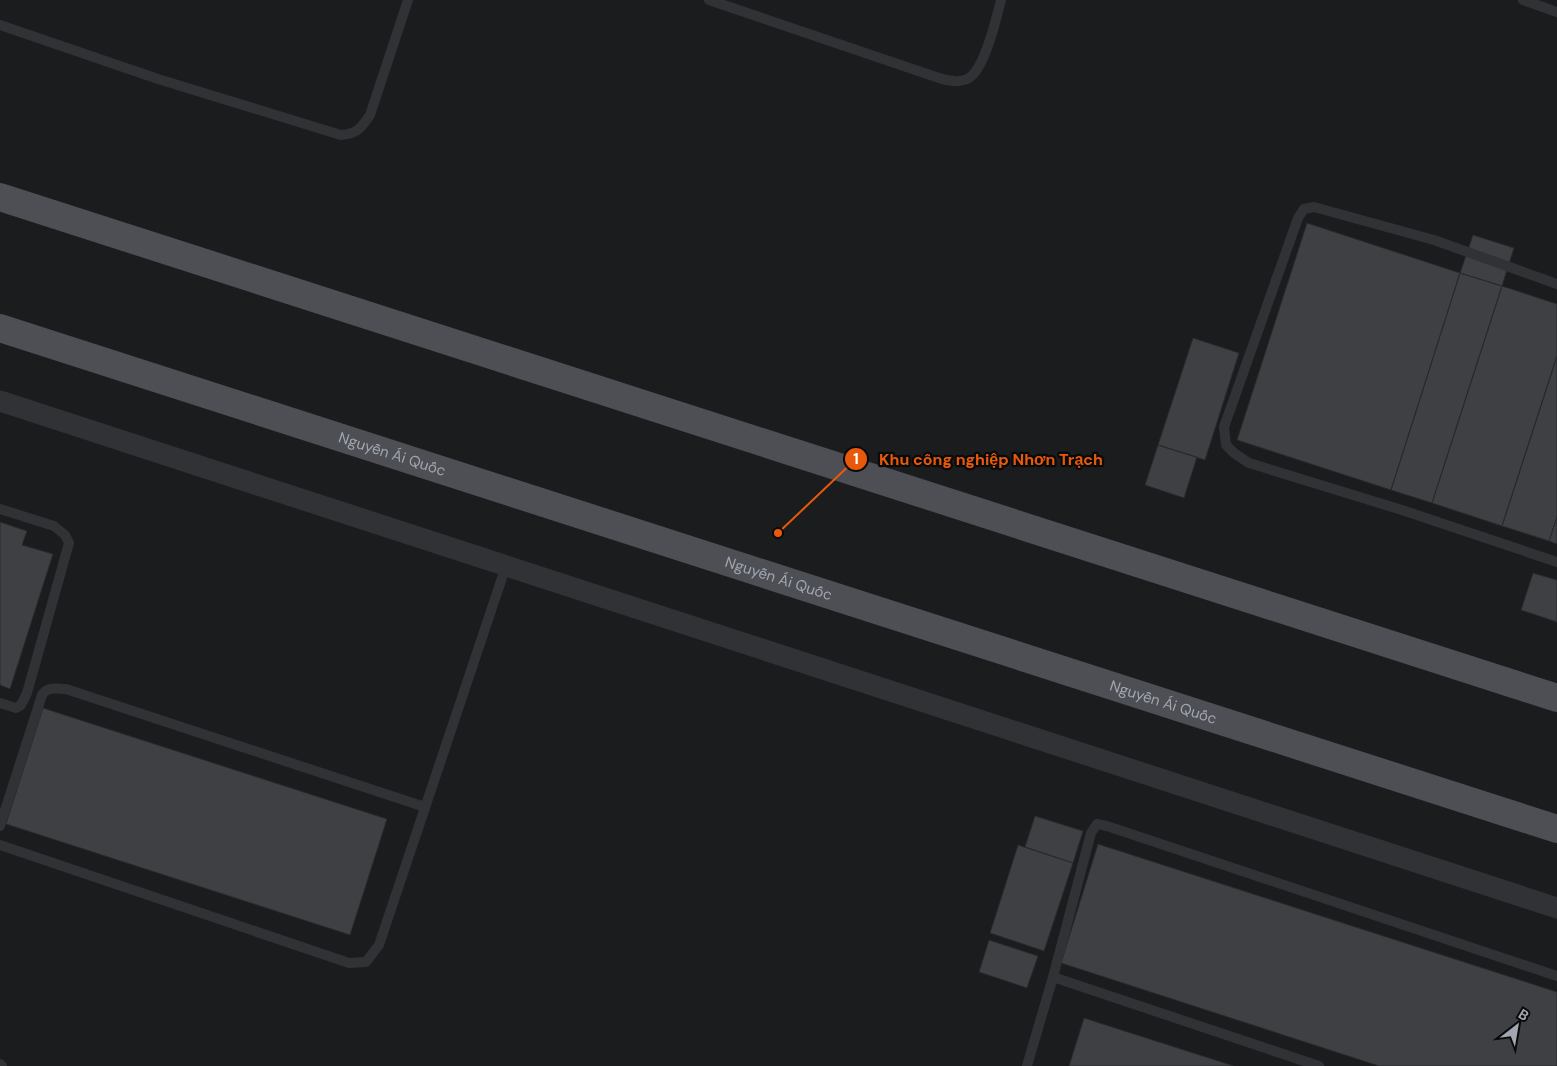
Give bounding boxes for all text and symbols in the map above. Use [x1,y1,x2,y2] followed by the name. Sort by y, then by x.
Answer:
[336,428,448,481] street label: Nguyễn Ái Quốc
[844,444,1113,475] callout: Khu công nghiệp Nhơn Trạch
[853,449,859,469] text: 1
[879,449,1103,470] text: Khu công nghiệp Nhơn Trạch
[723,552,835,605] street label: Nguyễn Ái Quốc
[1107,676,1219,729] street label: Nguyễn Ái Quốc
[1492,1001,1542,1051] north arrow
[1515,1005,1532,1025] text: B

